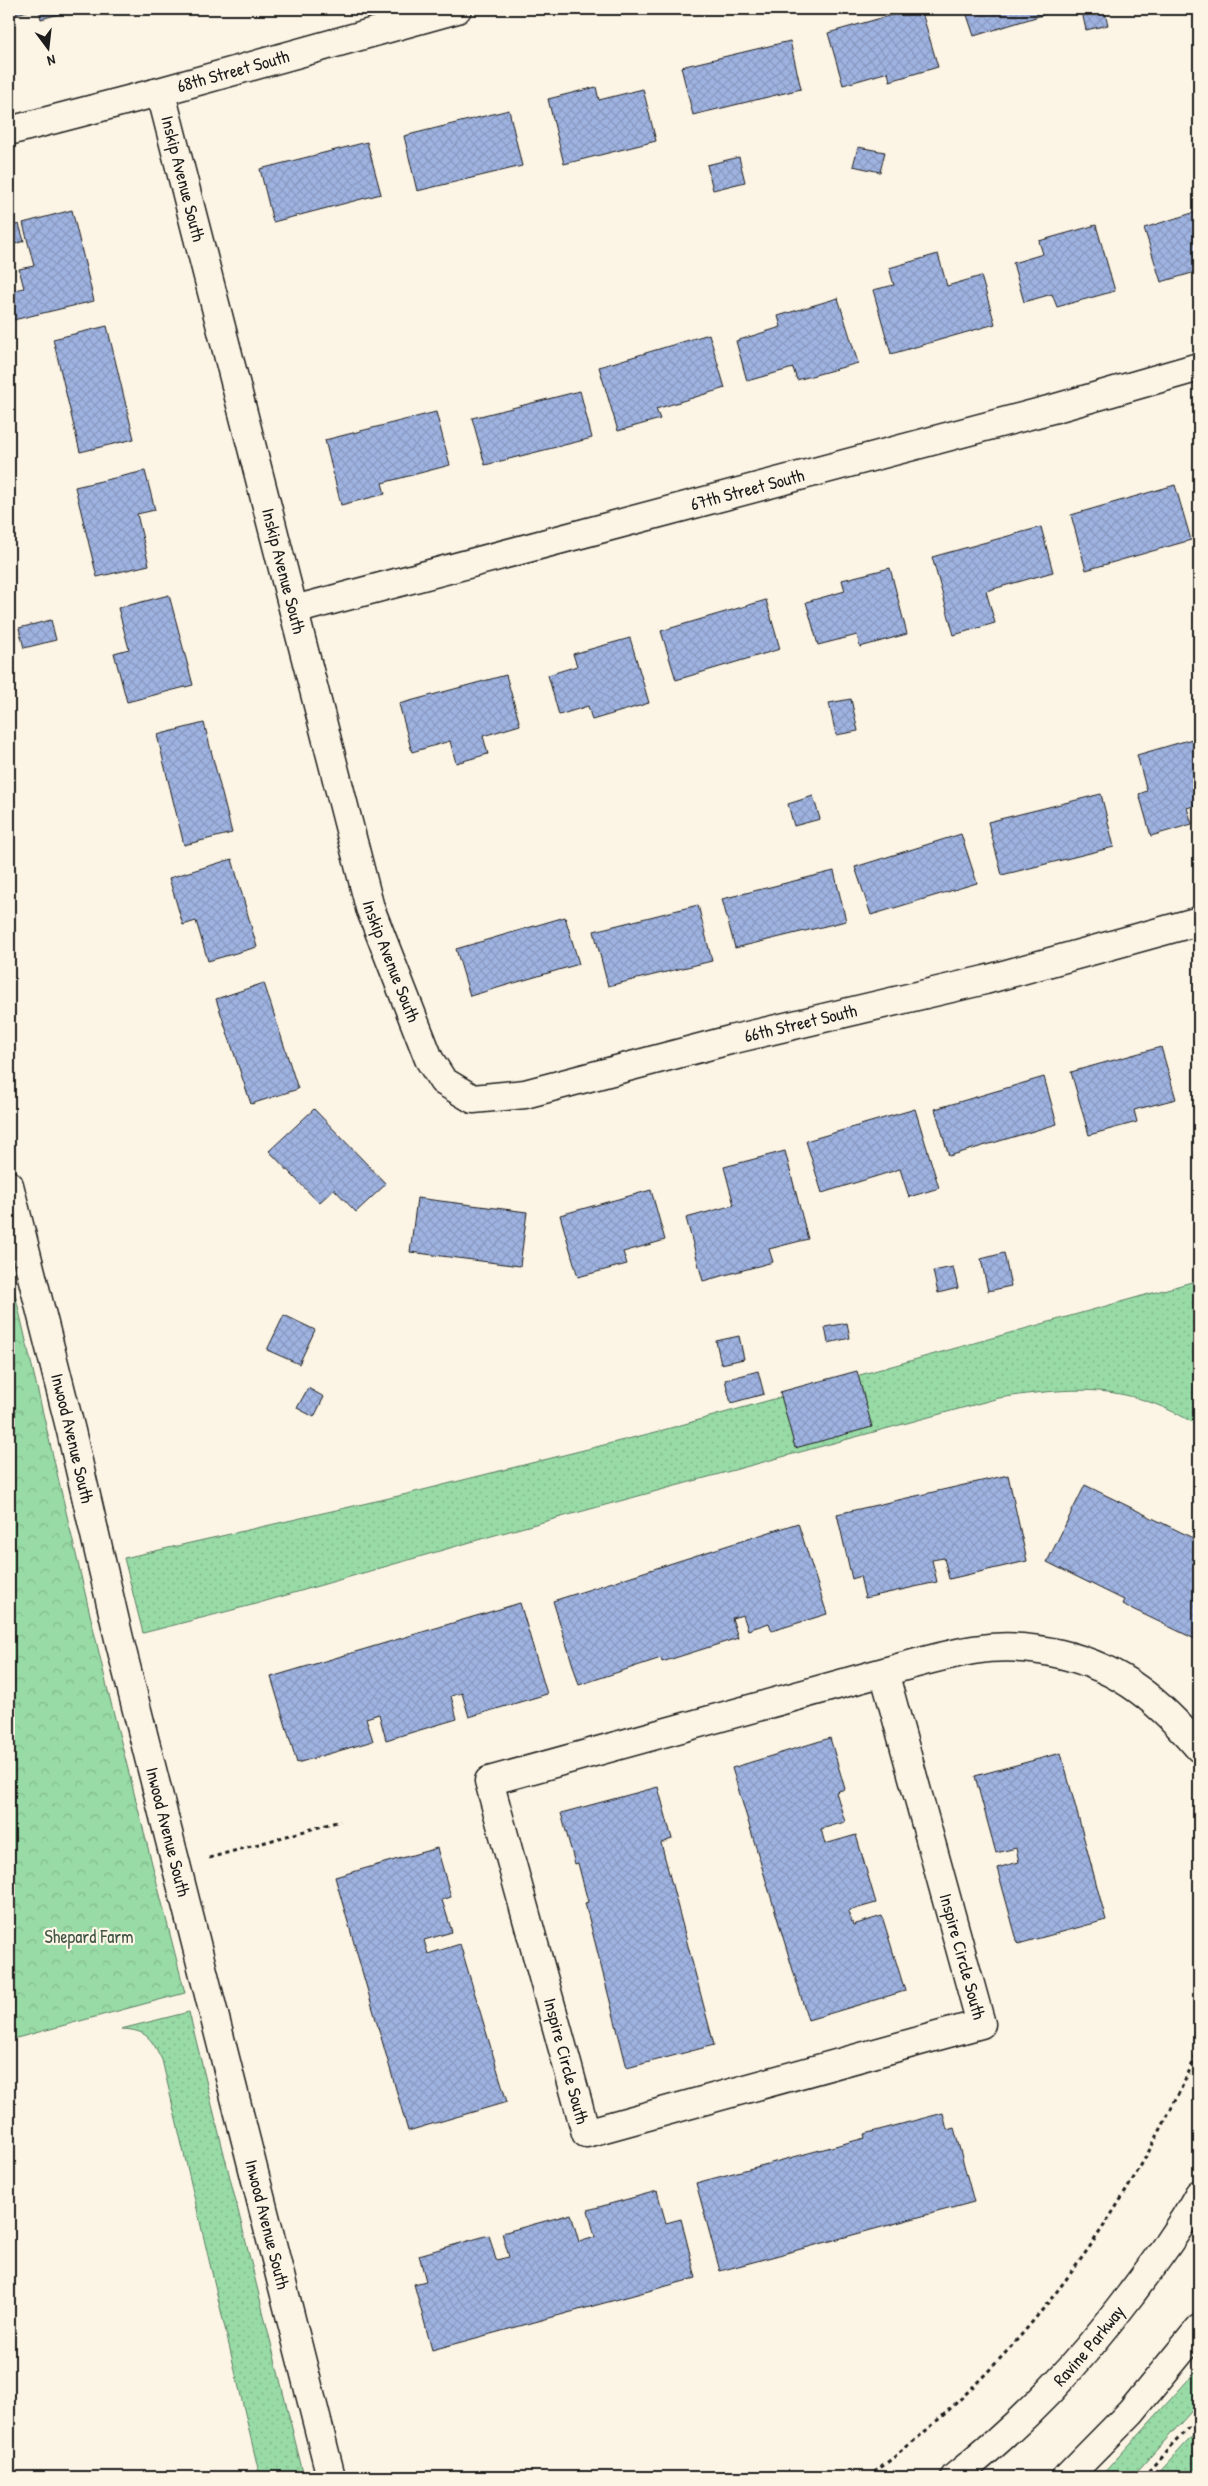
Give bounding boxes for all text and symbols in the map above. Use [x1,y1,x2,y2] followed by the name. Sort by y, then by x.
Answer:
[22,22,72,72] north arrow
[174,43,292,98] street label: 68th Street South
[45,51,58,71] text: N
[155,113,212,245] street label: Inskip Avenue South
[688,462,807,516] street label: 67th Street South
[256,505,312,637] street label: Inskip Avenue South
[357,897,426,1026] street label: Inskip Avenue South
[742,997,860,1048] street label: 66th Street South
[45,1371,100,1506] street label: Inwood Avenue South
[140,1764,197,1899] street label: Inwood Avenue South
[934,1890,992,2023] street label: Inspire Circle South
[45,1924,133,1949] park label: Shepard Farm
[538,1995,595,2127] street label: Inspire Circle South
[239,2157,296,2292] street label: Inwood Avenue South
[1047,2299,1130,2391] street label: Ravine Parkway

